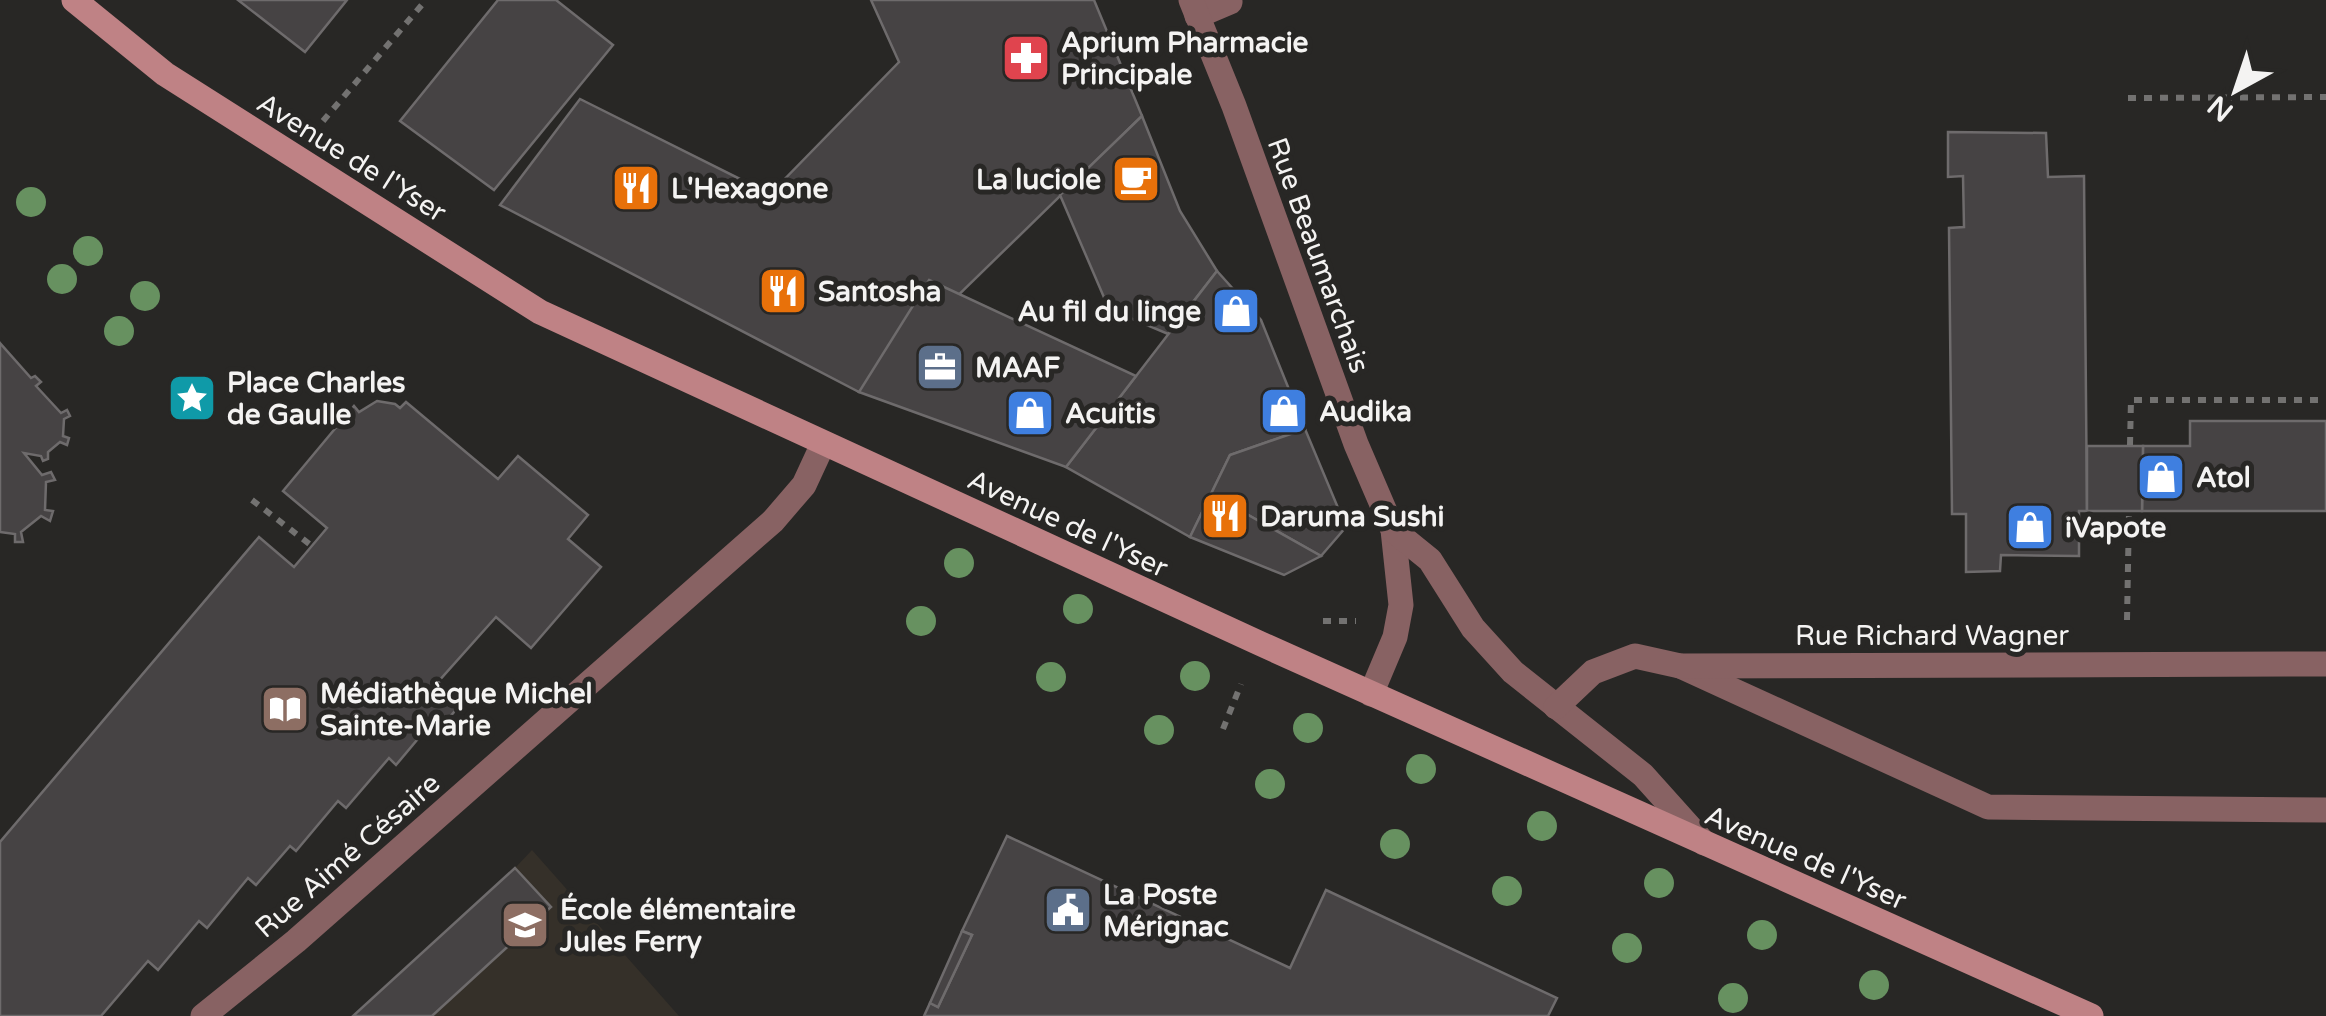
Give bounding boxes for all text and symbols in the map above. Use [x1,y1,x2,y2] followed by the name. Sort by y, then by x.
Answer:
[1061,26,1309,92] place label: Aprium Pharmacie Principale
[1000,32,1052,84] pharmacy icon: Aprium Pharmacie Principale
[2186,40,2286,140] north arrow
[250,86,453,230] street label: Avenue de l'Yser
[2201,88,2240,129] text: N
[1260,133,1376,378] street label: Rue Beaumarchais
[1110,153,1162,205] cafe icon: La luciole
[610,162,662,214] restaurant icon: L'Hexagone
[976,163,1101,197] place label: La luciole
[671,172,828,206] place label: L'Hexagone
[757,265,809,317] restaurant icon: Santosha
[818,275,941,309] place label: Santosha
[1210,285,1262,337] shop icon: Au fil du linge
[1018,295,1201,329] place label: Au fil du linge
[914,341,966,393] office icon: MAAF
[975,351,1060,385] place label: MAAF
[227,366,406,432] place label: Place Charles de Gaulle
[166,372,218,424] place icon: Place Charles de Gaulle
[1258,385,1310,437] shop icon: Audika
[1004,387,1056,439] shop icon: Acuitis
[1319,395,1412,429] place label: Audika
[1065,397,1156,431] place label: Acuitis
[2135,451,2187,503] shop icon: Atol
[2196,461,2251,495] place label: Atol
[962,463,1173,585] street label: Avenue de l'Yser
[1199,490,1251,542] restaurant icon: Daruma Sushi
[1260,500,1445,534] place label: Daruma Sushi
[2004,501,2056,553] shop icon: iVapote
[2065,511,2166,545] place label: iVapote
[1795,619,2069,653] street label: Rue Richard Wagner
[320,677,593,743] place label: Médiathèque Michel Sainte-Marie
[259,683,311,735] library icon: Médiathèque Michel Sainte-Marie
[248,766,447,945] street label: Rue Aimé Césaire
[1700,798,1912,918] street label: Avenue de l'Yser
[1103,878,1229,944] place label: La Poste Mérignac
[1042,884,1094,936] public building icon: La Poste Mérignac
[559,892,796,959] place label: École élémentaire Jules Ferry
[499,899,551,951] school or university icon: École élémentaire Jules Ferry

